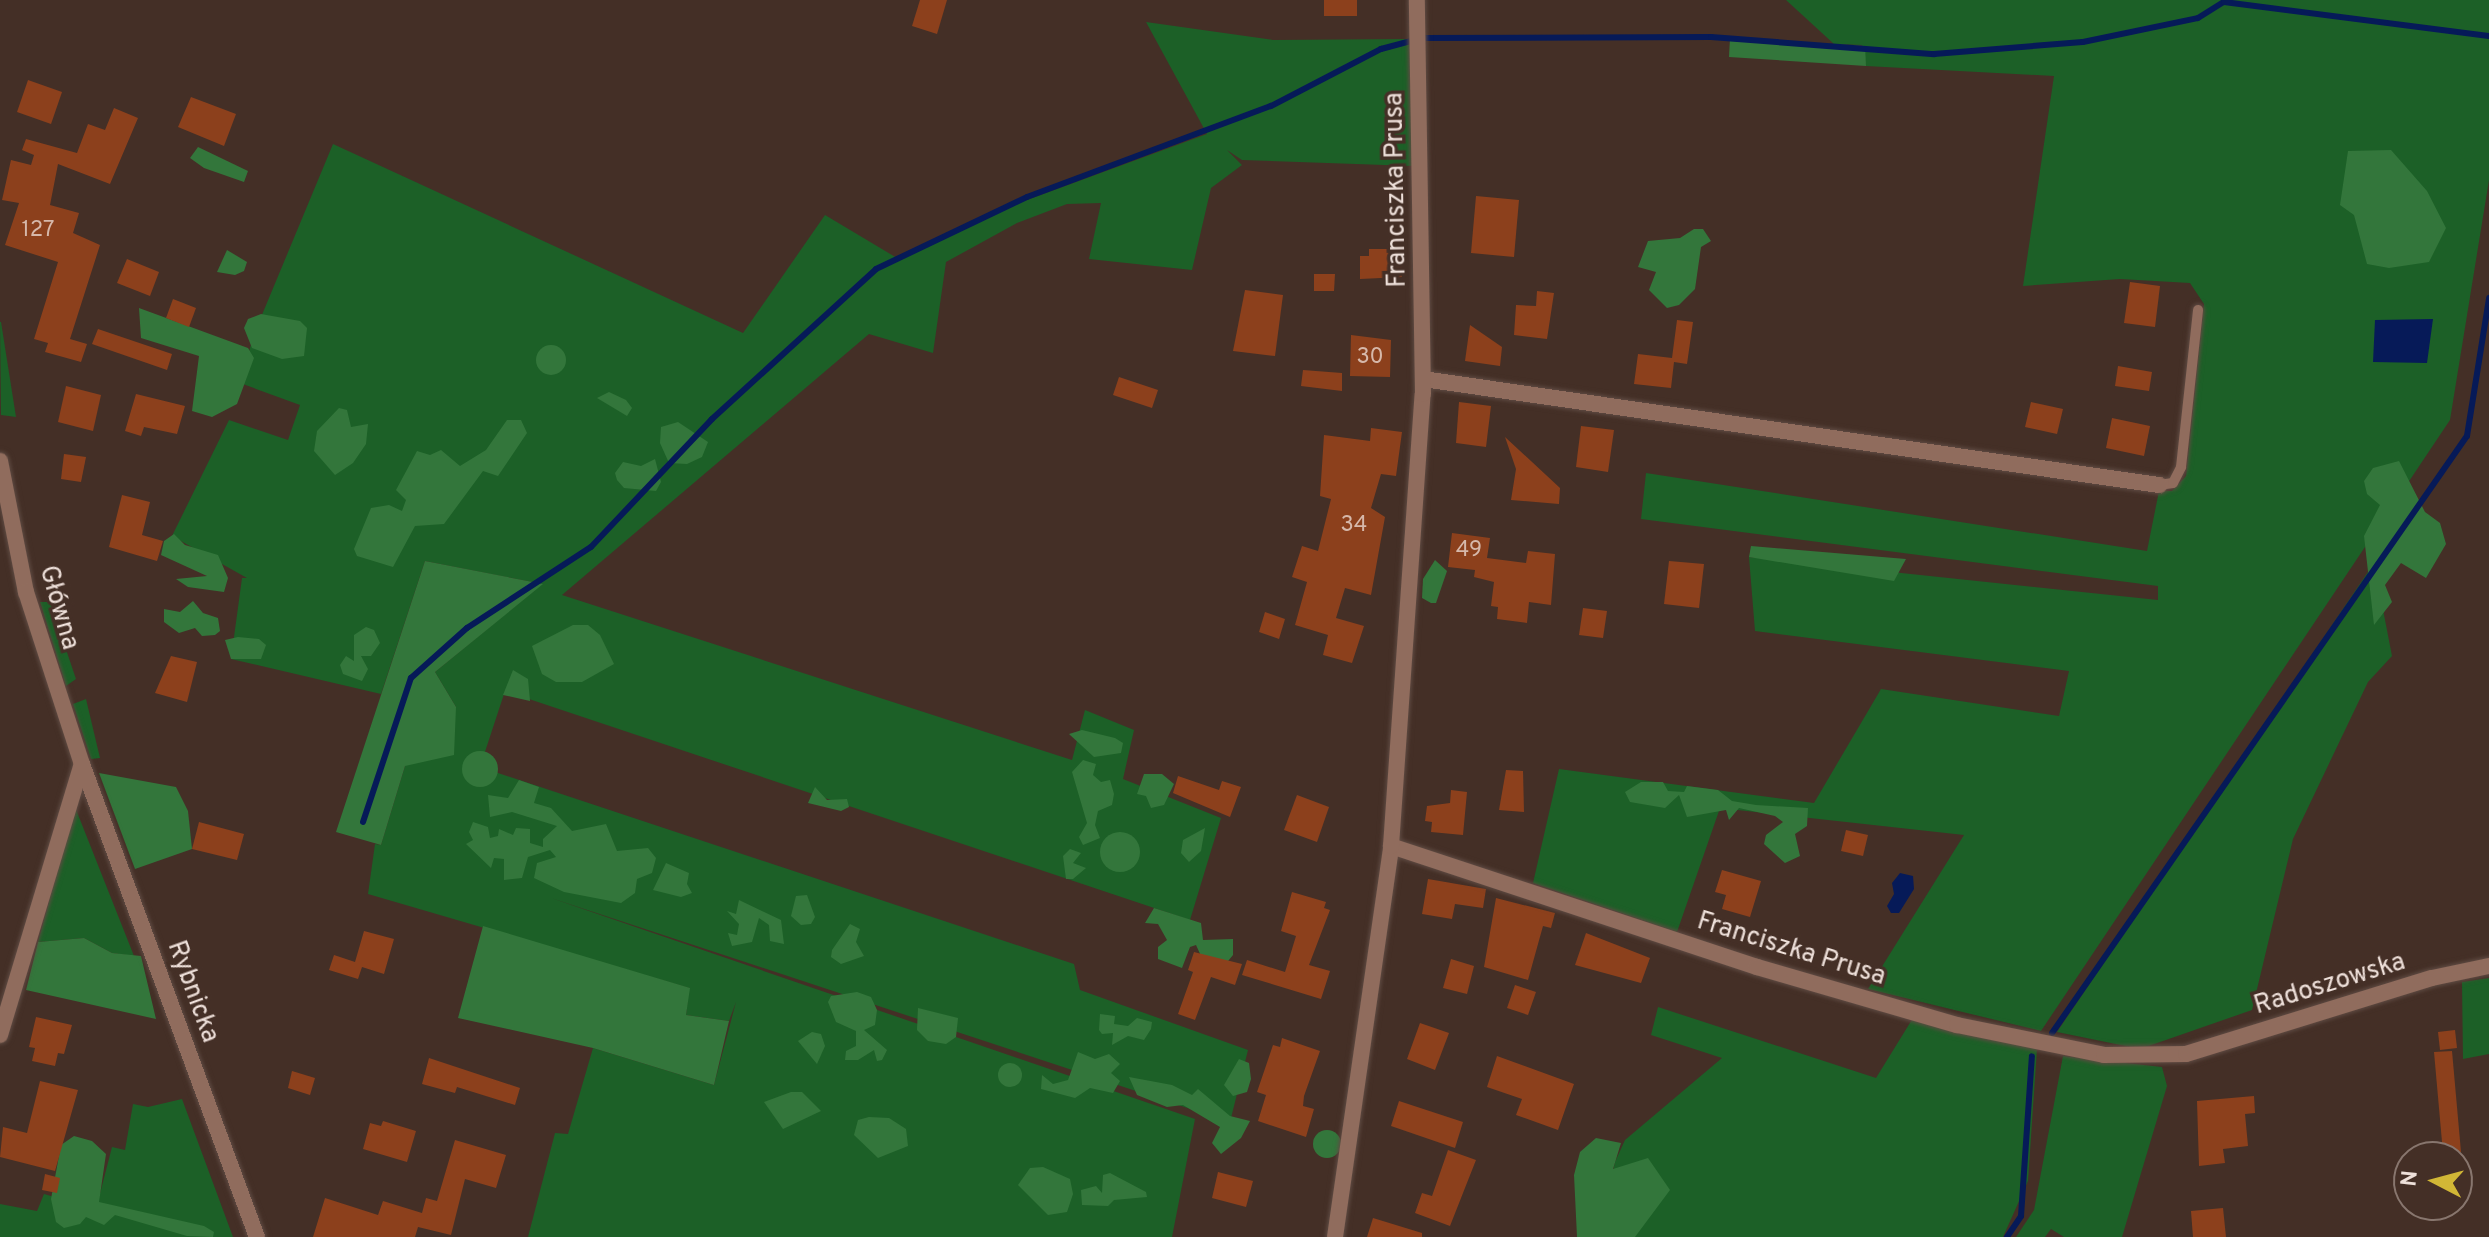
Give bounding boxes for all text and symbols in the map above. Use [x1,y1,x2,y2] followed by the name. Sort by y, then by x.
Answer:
[1380,92,1414,288] street label: Franciszka Prusa
[22,218,54,244] house number: 127
[1356,345,1384,371] house number: 30
[1341,513,1367,539] house number: 34
[1456,538,1482,564] house number: 49
[31,562,85,654] street label: Główna
[1693,907,1889,993] street label: Franciszka Prusa
[159,937,225,1047] street label: Rybnicka
[2251,947,2409,1023] street label: Radoszowska
[2393,1141,2473,1221] north arrow
[2396,1169,2425,1188] text: N

